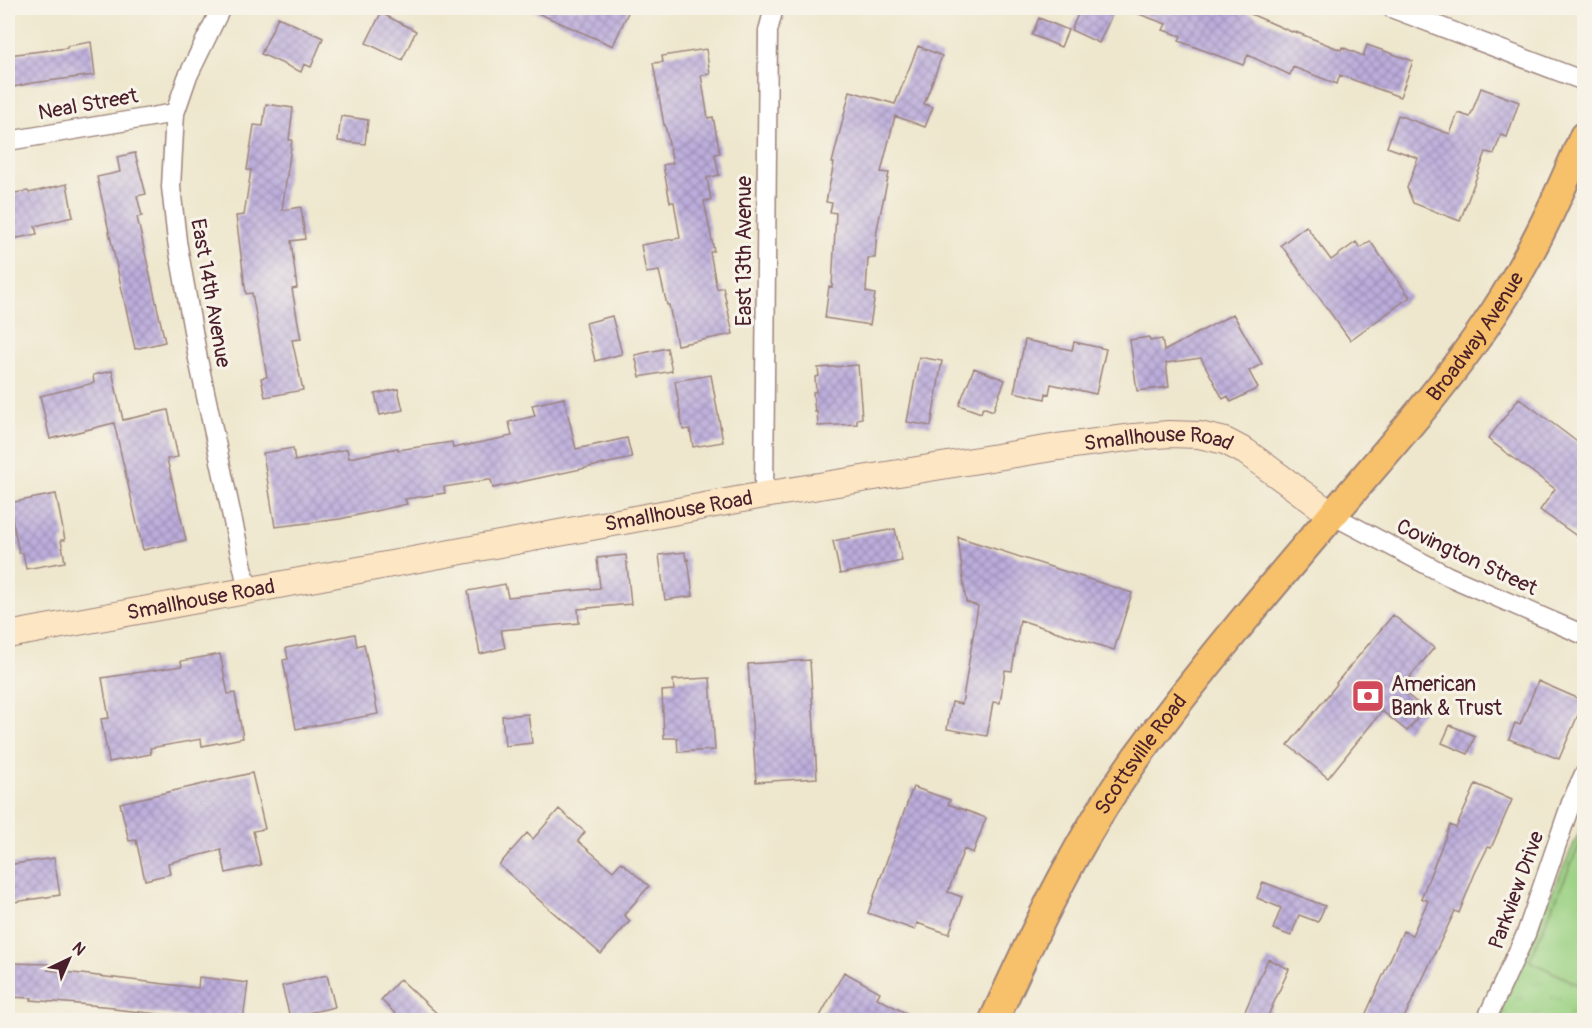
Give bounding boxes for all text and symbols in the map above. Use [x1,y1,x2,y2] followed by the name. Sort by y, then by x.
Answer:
[36,82,141,127] street label: Neal Street
[731,175,758,326] street label: East 13th Avenue
[184,216,237,370] street label: East 14th Avenue
[1421,266,1531,407] street label: Broadway Avenue
[1082,421,1238,457] street label: Smallhouse Road
[602,484,755,538] street label: Smallhouse Road
[1392,513,1542,602] street label: Covington Street
[125,573,277,627] street label: Smallhouse Road
[1391,671,1502,722] place label: American Bank & Trust
[1350,678,1386,714] bank icon: American Bank & Trust
[1089,689,1193,820] street label: Scottsville Road
[1483,827,1551,953] street label: Parkview Drive
[39,929,99,989] north arrow
[68,938,90,960] text: N

